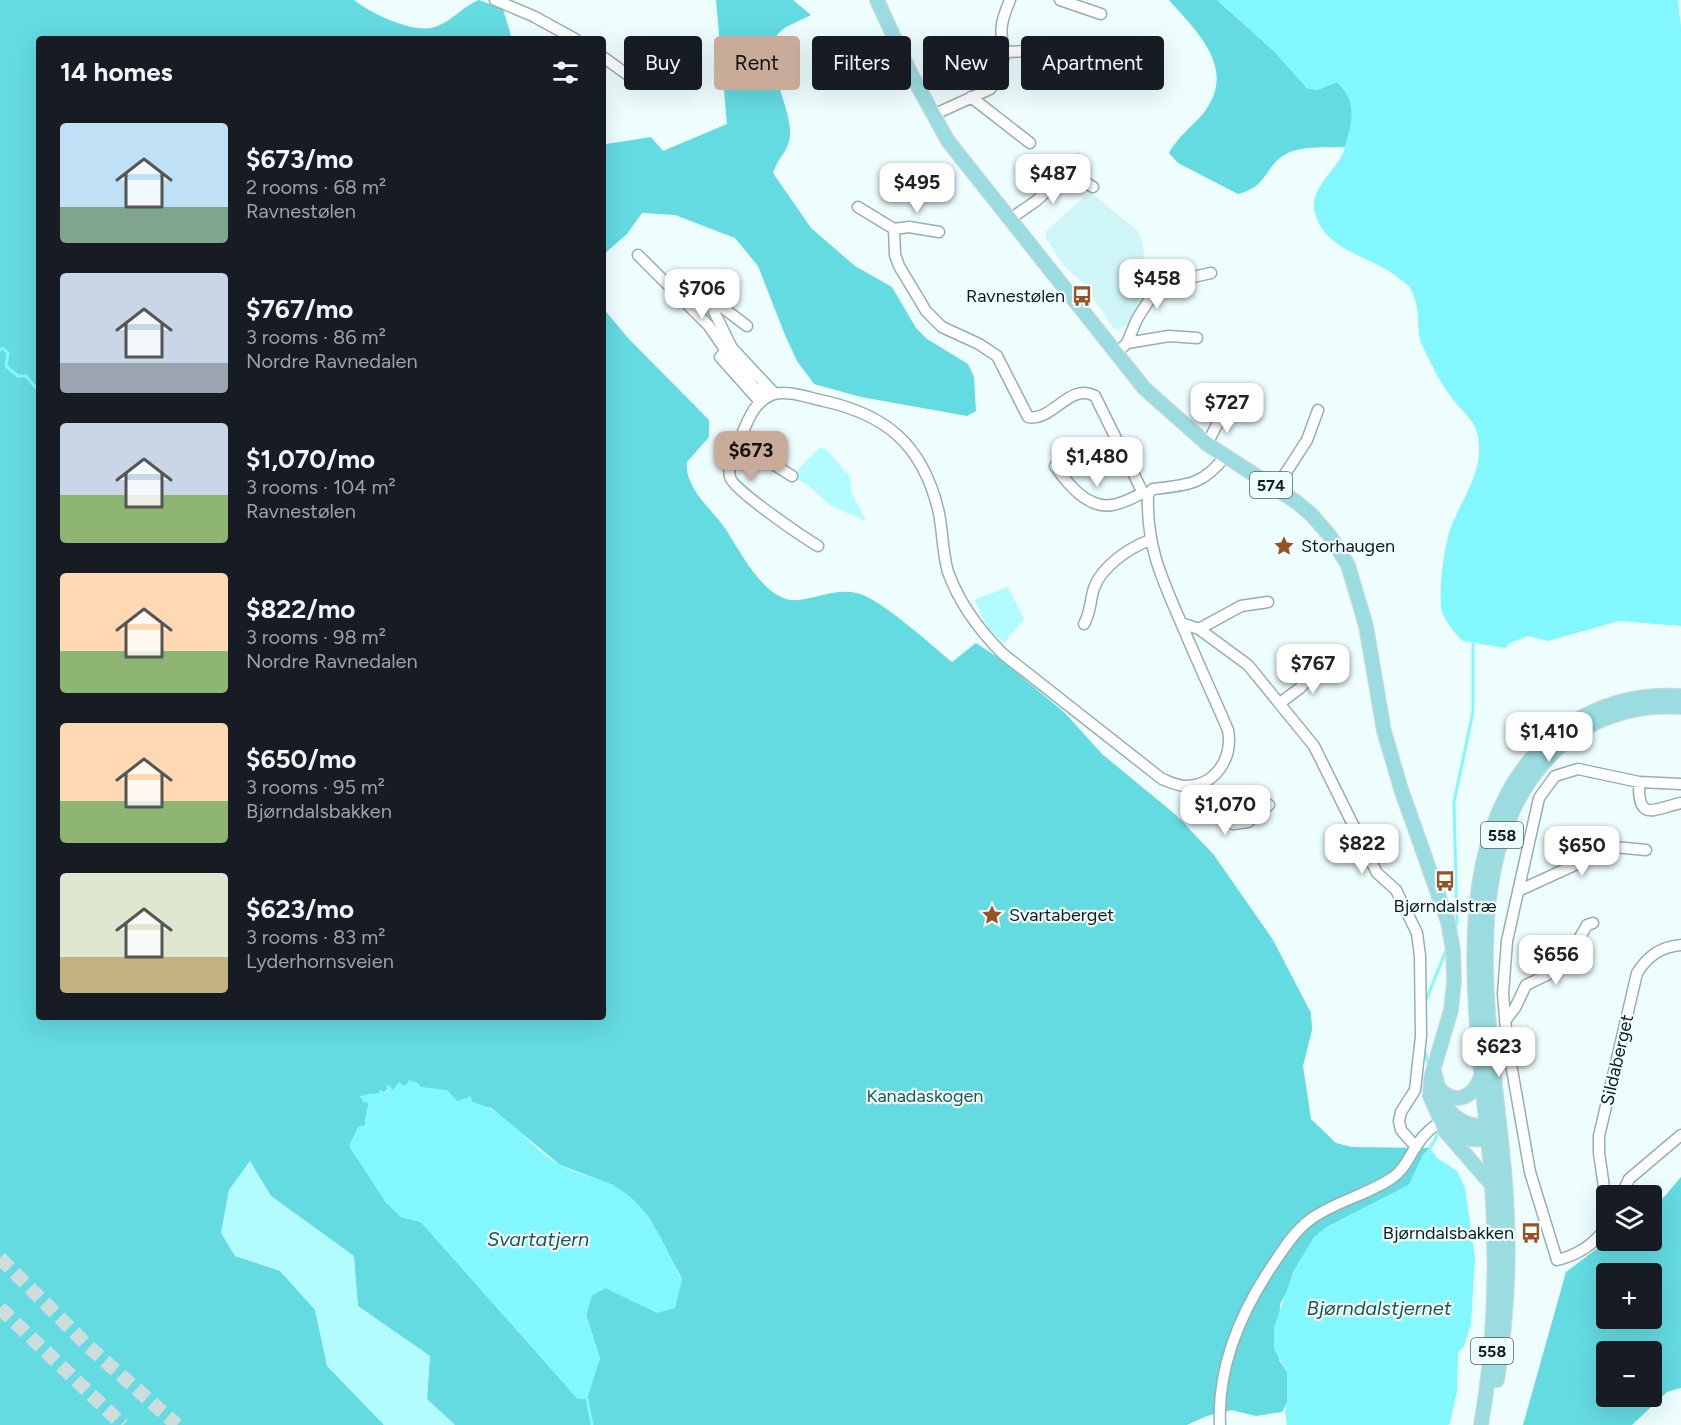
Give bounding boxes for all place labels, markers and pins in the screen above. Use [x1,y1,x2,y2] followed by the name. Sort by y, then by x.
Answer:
[1017,154,1089,205] pin: $487
[881,163,953,214] pin: $495
[1121,259,1193,310] pin: $458
[666,269,738,320] pin: $706
[1070,284,1094,308] bus stop icon: Ravnestølen
[966,285,1065,307] place label: Ravnestølen
[1191,383,1263,434] pin: $727
[715,431,787,482] pin: $673
[1048,437,1146,488] pin: $1,480
[1272,534,1296,558] place icon: Storhaugen
[1301,535,1395,557] place label: Storhaugen
[1277,644,1349,695] pin: $767
[1500,712,1598,763] pin: $1,410
[1176,785,1274,836] pin: $1,070
[1326,824,1398,875] pin: $822
[1546,826,1618,877] pin: $650
[1433,869,1457,893] bus stop icon: Bjørndalstræ
[1393,895,1497,917] place label: Bjørndalstræ
[980,903,1004,927] place icon: Svartaberget
[1009,904,1114,926] place label: Svartaberget
[1520,935,1592,986] pin: $656
[1463,1027,1535,1078] pin: $623
[1519,1221,1543,1245] bus stop icon: Bjørndalsbakken
[1383,1222,1514,1244] place label: Bjørndalsbakken

